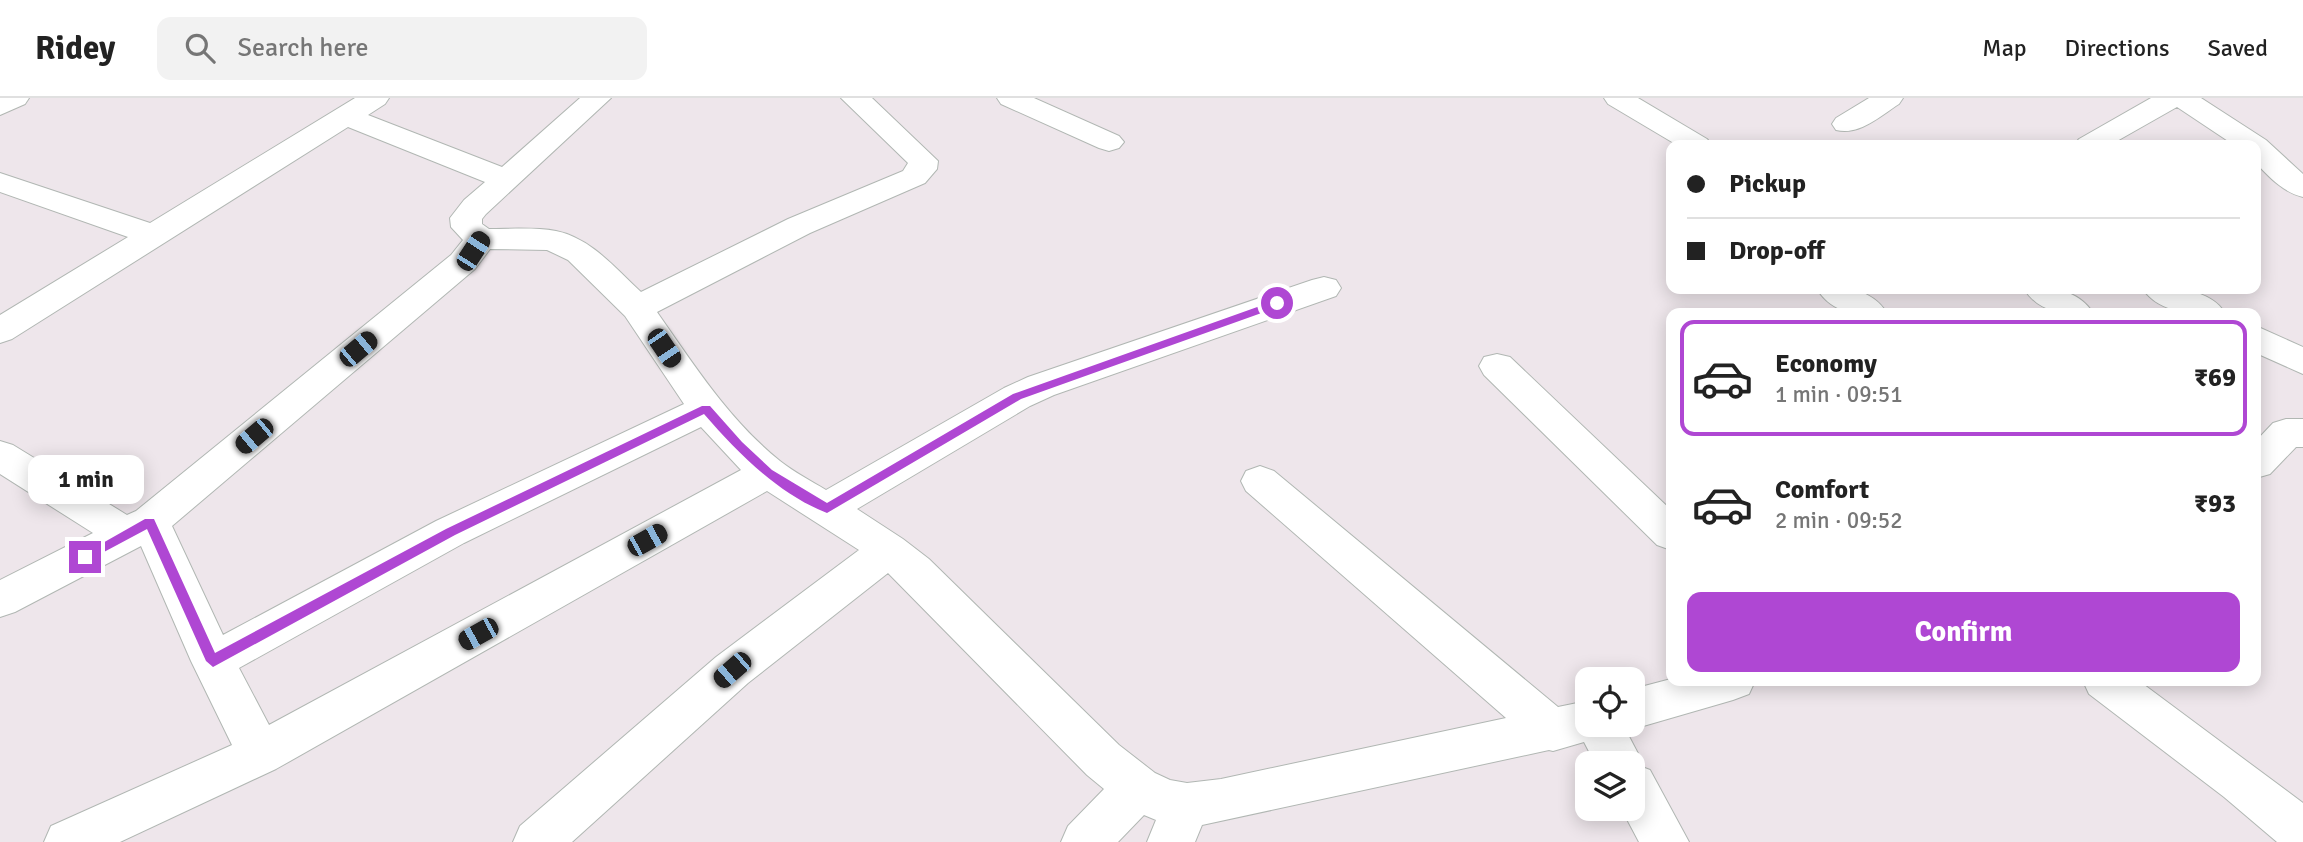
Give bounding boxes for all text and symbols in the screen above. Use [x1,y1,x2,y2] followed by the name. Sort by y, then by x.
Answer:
[157,17,647,80] search box
[35,28,115,69] text: Ridey
[181,29,219,67] icon: search
[237,32,369,64] text: Search here
[1982,33,2027,63] text: Map
[2065,33,2170,63] text: Directions
[2208,33,2268,63] text: Saved
[1729,168,1806,200] text: Pickup
[453,228,494,274] car
[1729,235,1825,267] text: Drop-off
[1261,287,1293,319] route start
[644,325,685,371] car
[336,327,381,371] car
[1691,347,1754,410] icon: car
[1775,348,1877,380] text: Economy
[2194,362,2236,394] text: ₹69
[1775,380,1903,409] text: 1 min · 09:51
[232,414,277,458] car
[27,456,143,504] callout: 1 min
[58,465,114,494] text: 1 min
[1691,473,1754,536] icon: car
[1775,474,1869,506] text: Comfort
[2194,488,2236,520] text: ₹93
[1775,506,1903,535] text: 2 min · 09:52
[624,521,671,559] car
[69,541,101,573] route end
[1687,592,2240,672] button: Confirm
[455,615,502,653] car
[710,648,755,692] car
[1575,667,1645,821] map controls
[1575,667,1645,737] button: locate
[1575,751,1645,821] button: layers

